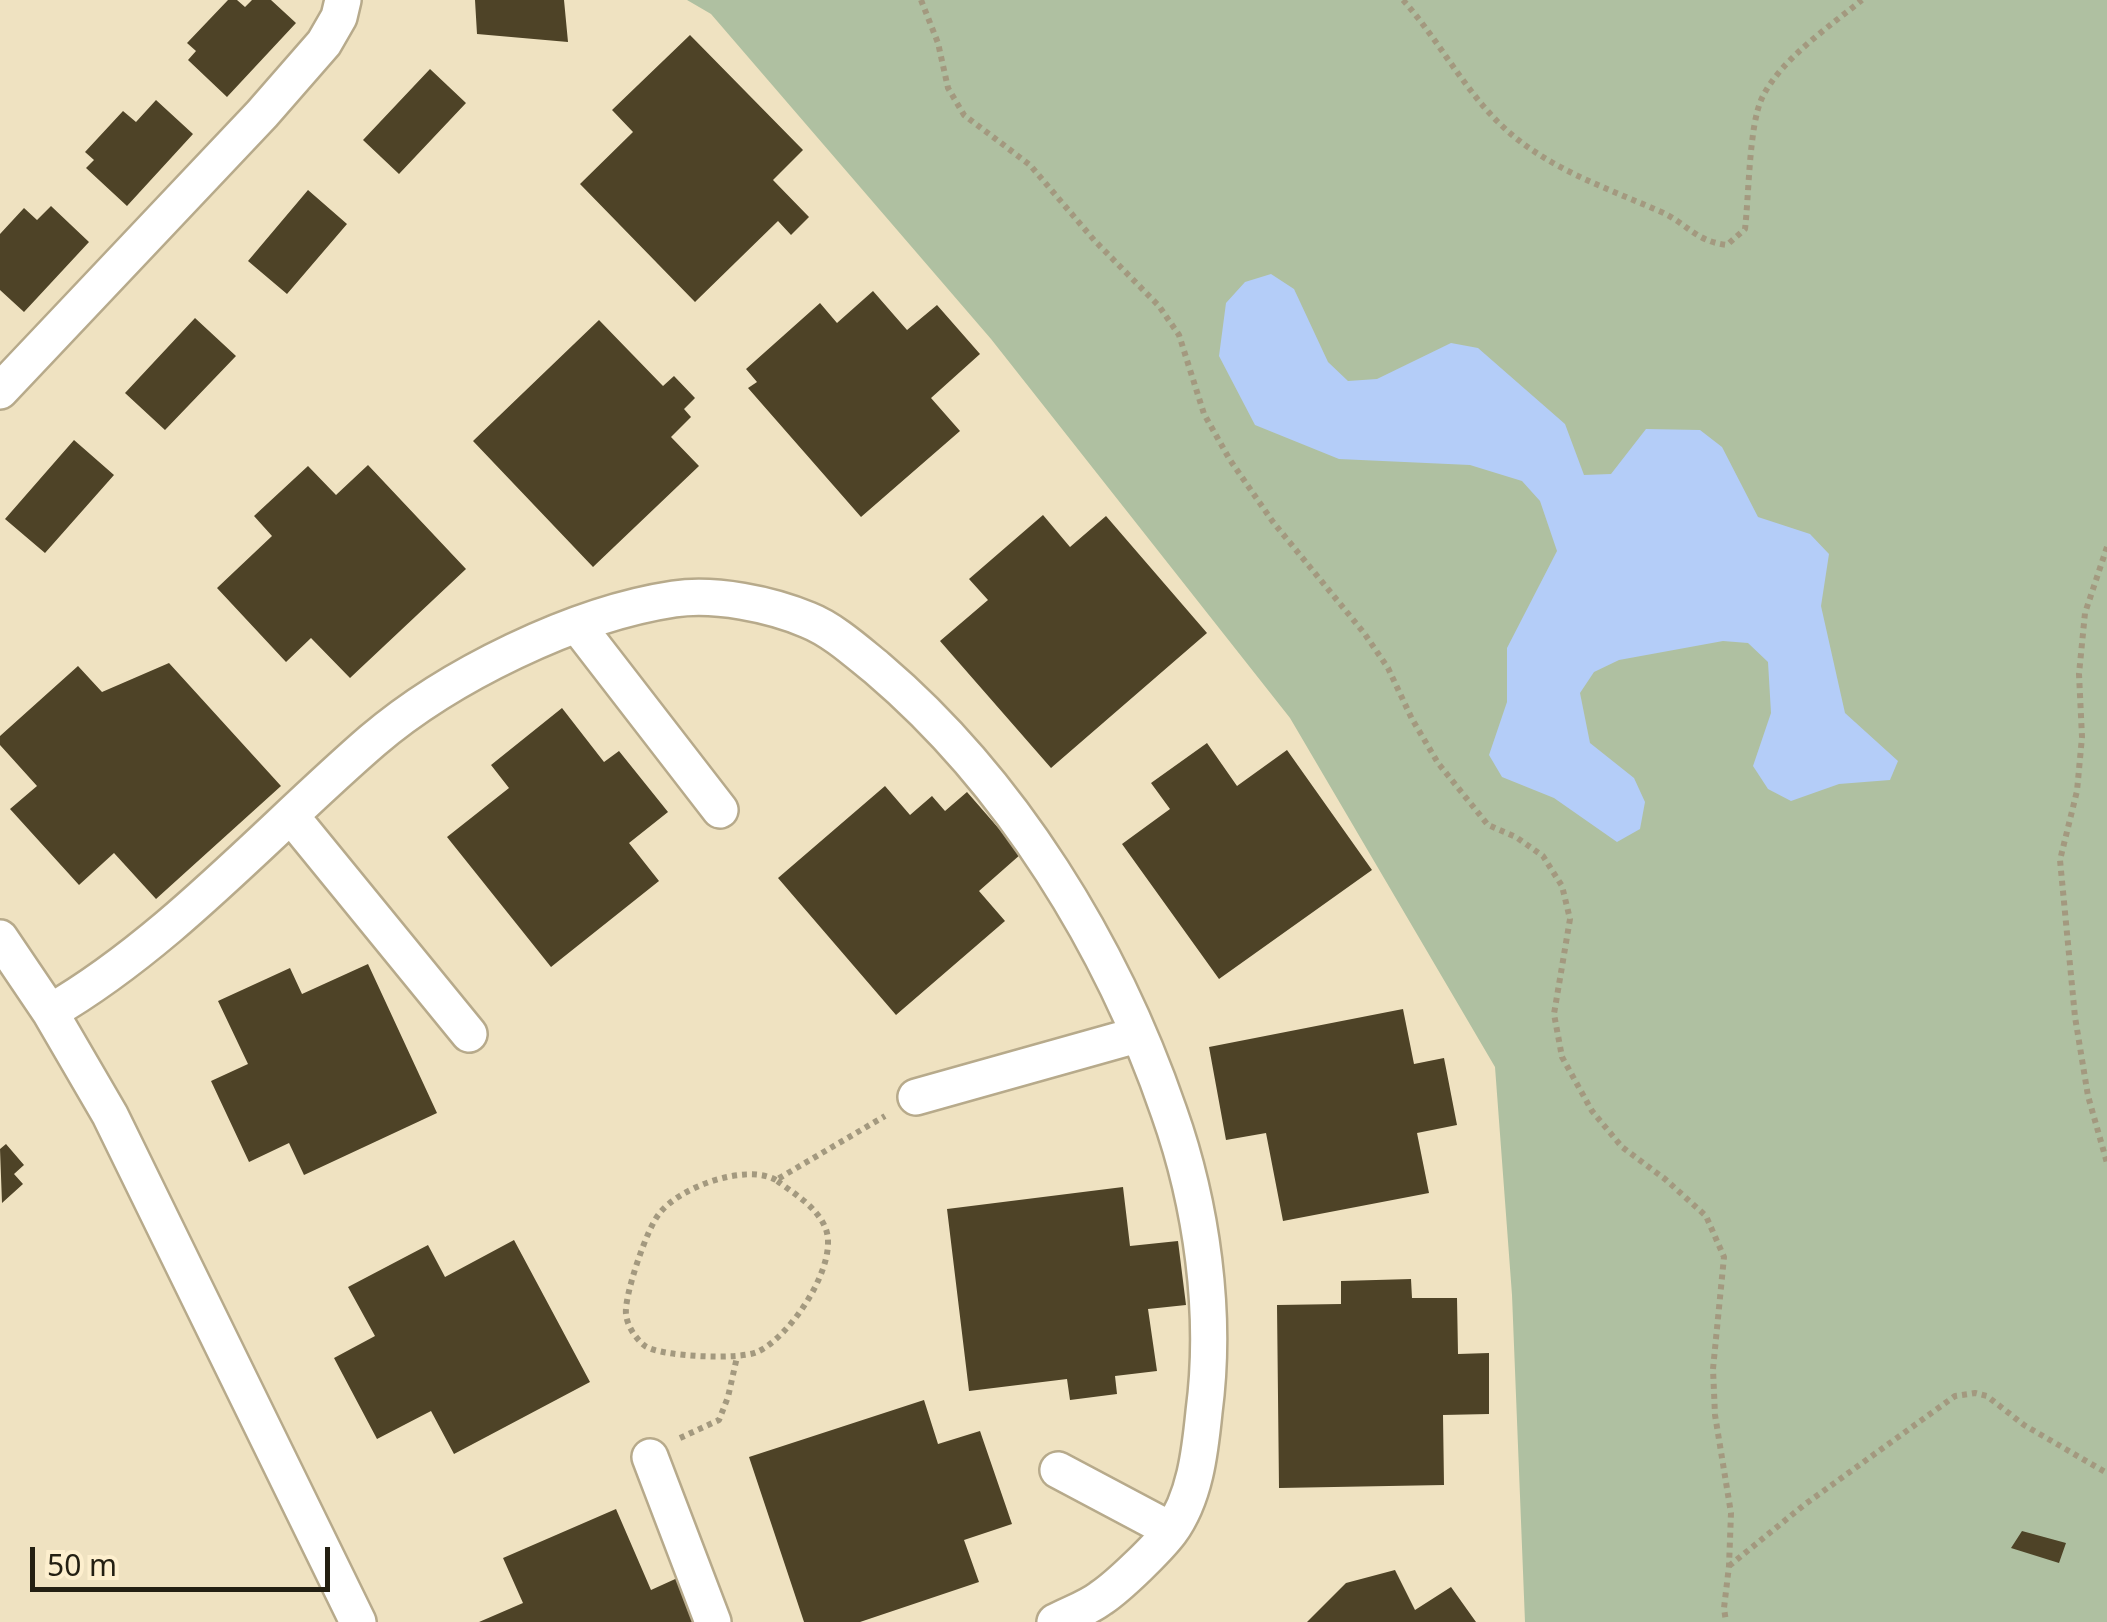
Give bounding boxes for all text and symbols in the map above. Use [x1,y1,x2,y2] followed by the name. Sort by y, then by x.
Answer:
[35,1527,335,1589] scale bar
[47,1544,117,1585] text: 50 m

